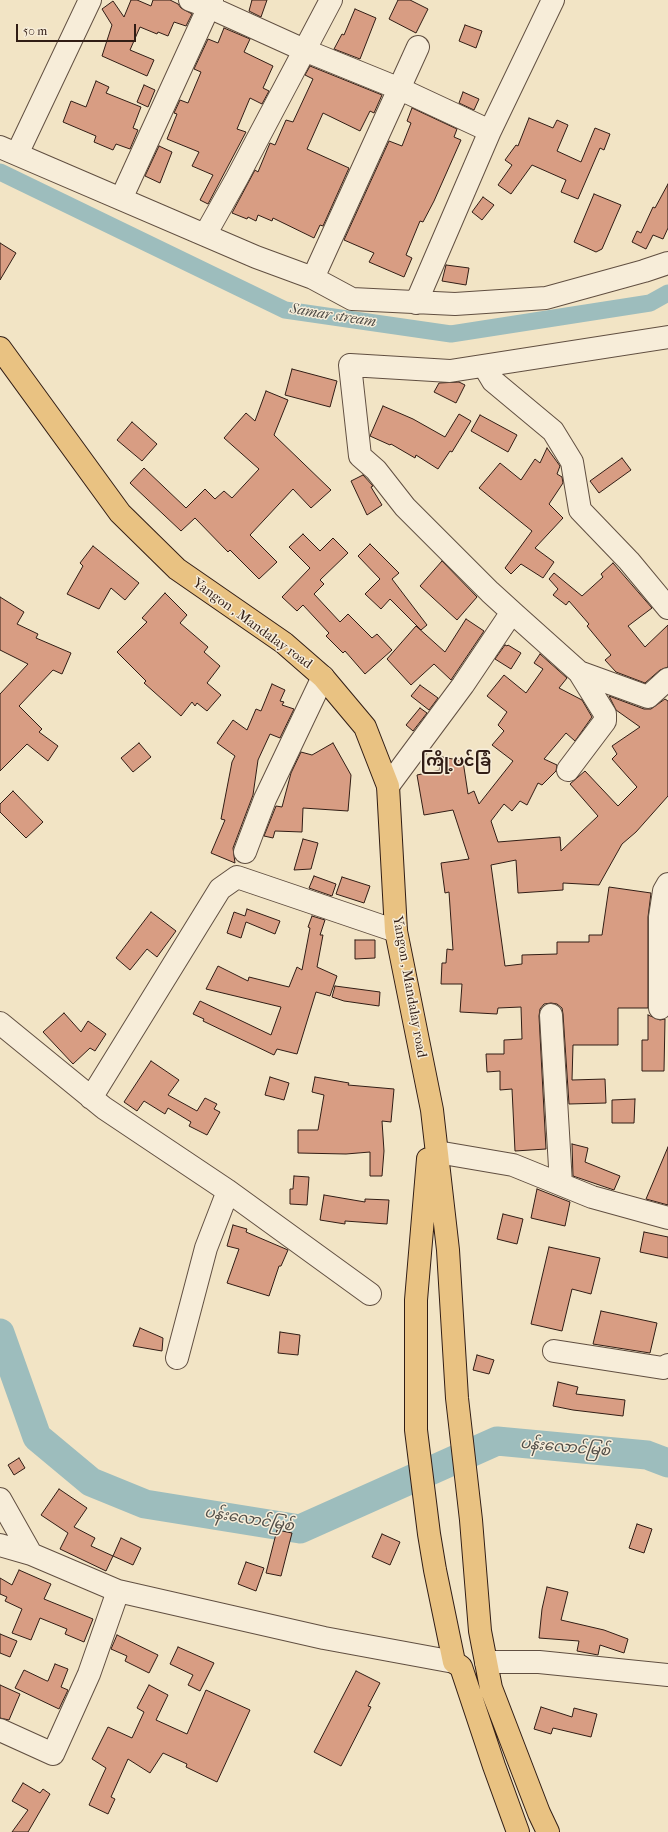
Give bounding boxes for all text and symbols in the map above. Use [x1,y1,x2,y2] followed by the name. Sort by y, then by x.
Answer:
[18,16,138,42] scale bar
[23,24,47,38] text: 50 m
[289,300,377,332] water label: Samar stream
[189,575,315,673] street label: Yangon , Mandalay road
[421,752,491,772] district label: ကြို့ပင်ခြံ
[388,915,430,1059] street label: Yangon , Mandalay road
[519,1435,611,1461] water label: ပန်းလောင်မြစ်
[203,1504,295,1536] water label: ပန်းလောင်မြစ်

